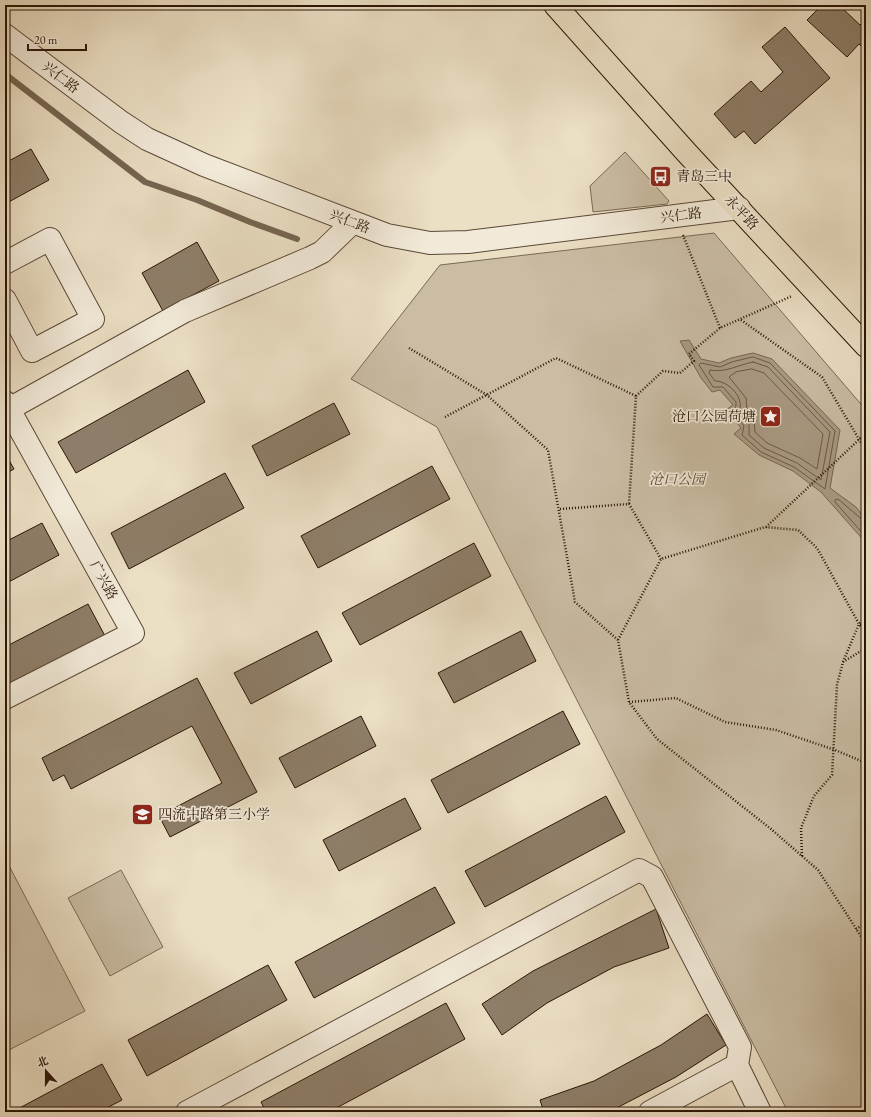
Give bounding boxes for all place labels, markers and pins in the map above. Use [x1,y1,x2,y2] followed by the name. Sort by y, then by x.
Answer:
[647,163,673,189] bus stop icon: 青岛三中
[676,167,732,185] place label: 青岛三中
[758,403,784,429] place icon: 沧口公园荷塘
[672,407,756,425] place label: 沧口公园荷塘
[129,801,155,827] school or university icon: 四流中路第三小学
[158,805,270,823] place label: 四流中路第三小学

